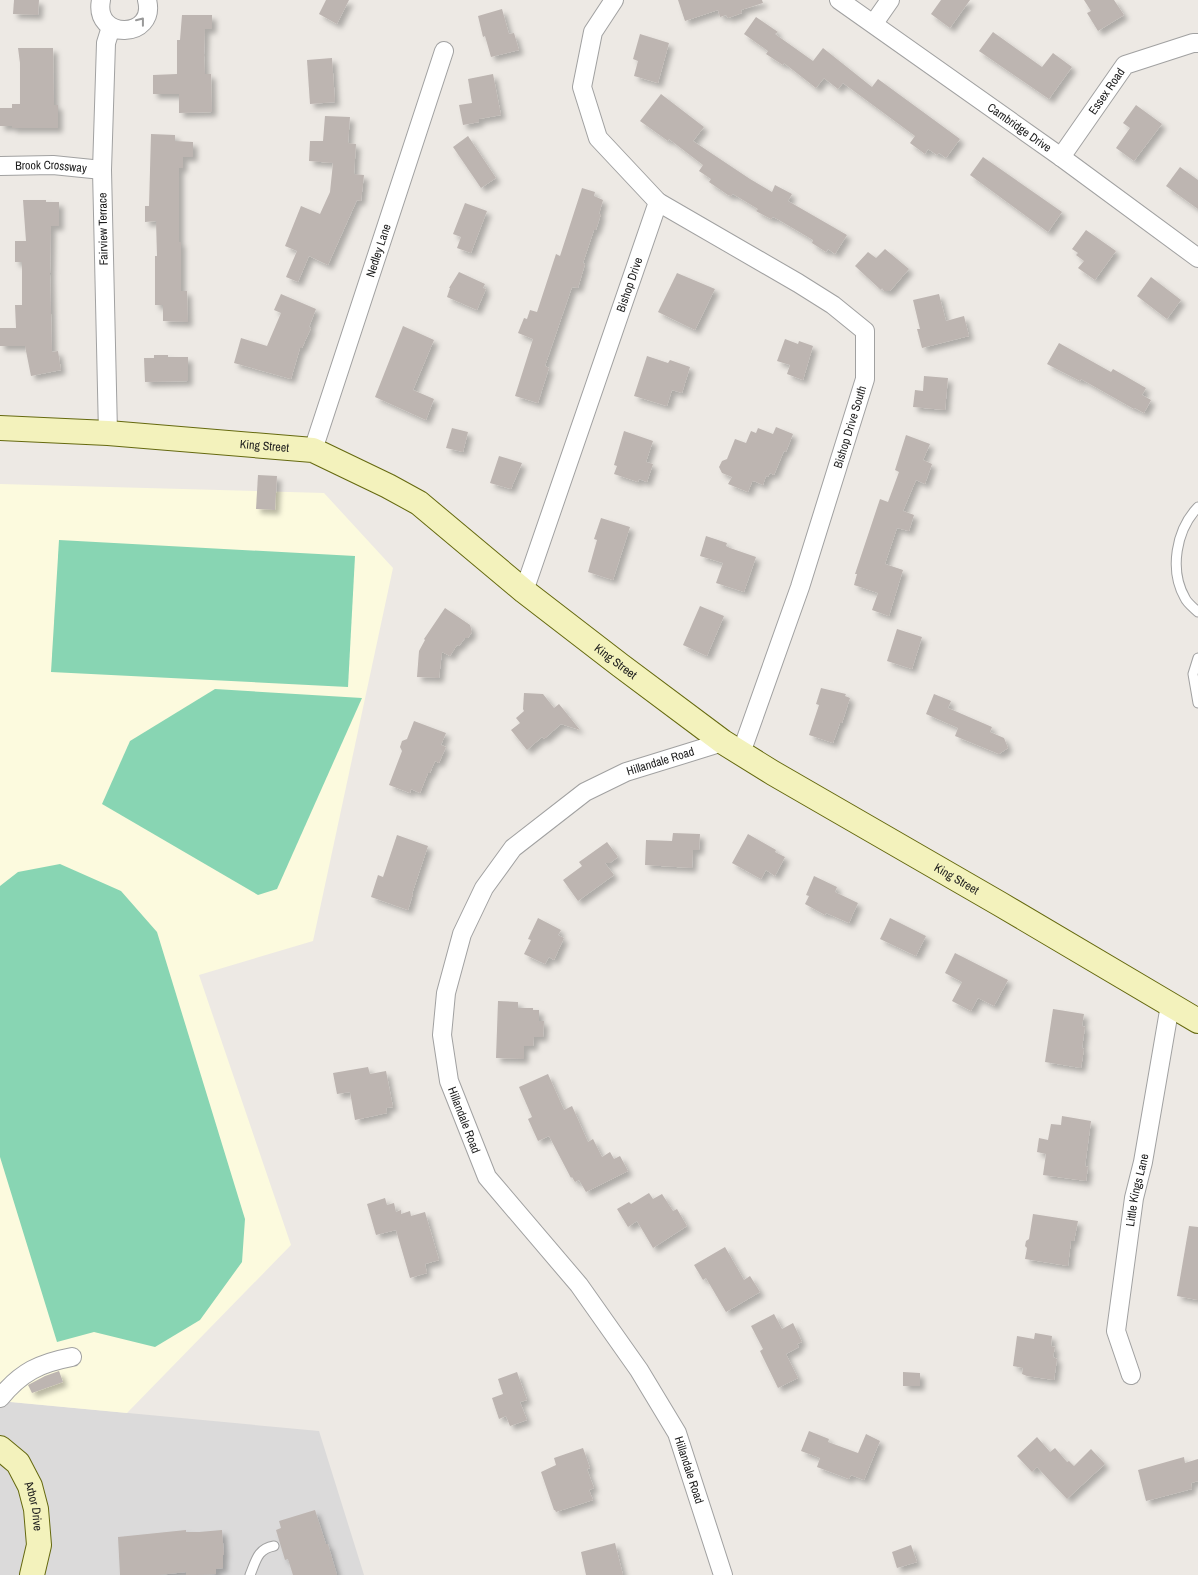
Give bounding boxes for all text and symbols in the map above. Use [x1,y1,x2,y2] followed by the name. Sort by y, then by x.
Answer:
[136,18,144,27] one-way arrow
[1085,65,1128,118] street label: Essex Road
[984,99,1055,156] street label: Cambridge Drive
[15,157,88,176] street label: Brook Crossway
[94,193,112,265] street label: Fairview Terrace
[362,222,395,279] street label: Nedley Lane
[613,255,646,314] street label: Bishop Drive
[830,384,870,470] street label: Bishop Drive South
[239,436,290,456] street label: King Street
[591,640,640,683] street label: King Street
[624,743,696,779] street label: Hillandale Road
[931,860,982,898] street label: King Street
[444,1084,484,1156] street label: Hillandale Road
[1122,1153,1152,1228] street label: Little Kings Lane
[671,1434,707,1506] street label: Hillandale Road
[20,1477,46,1532] street label: Arbor Drive

